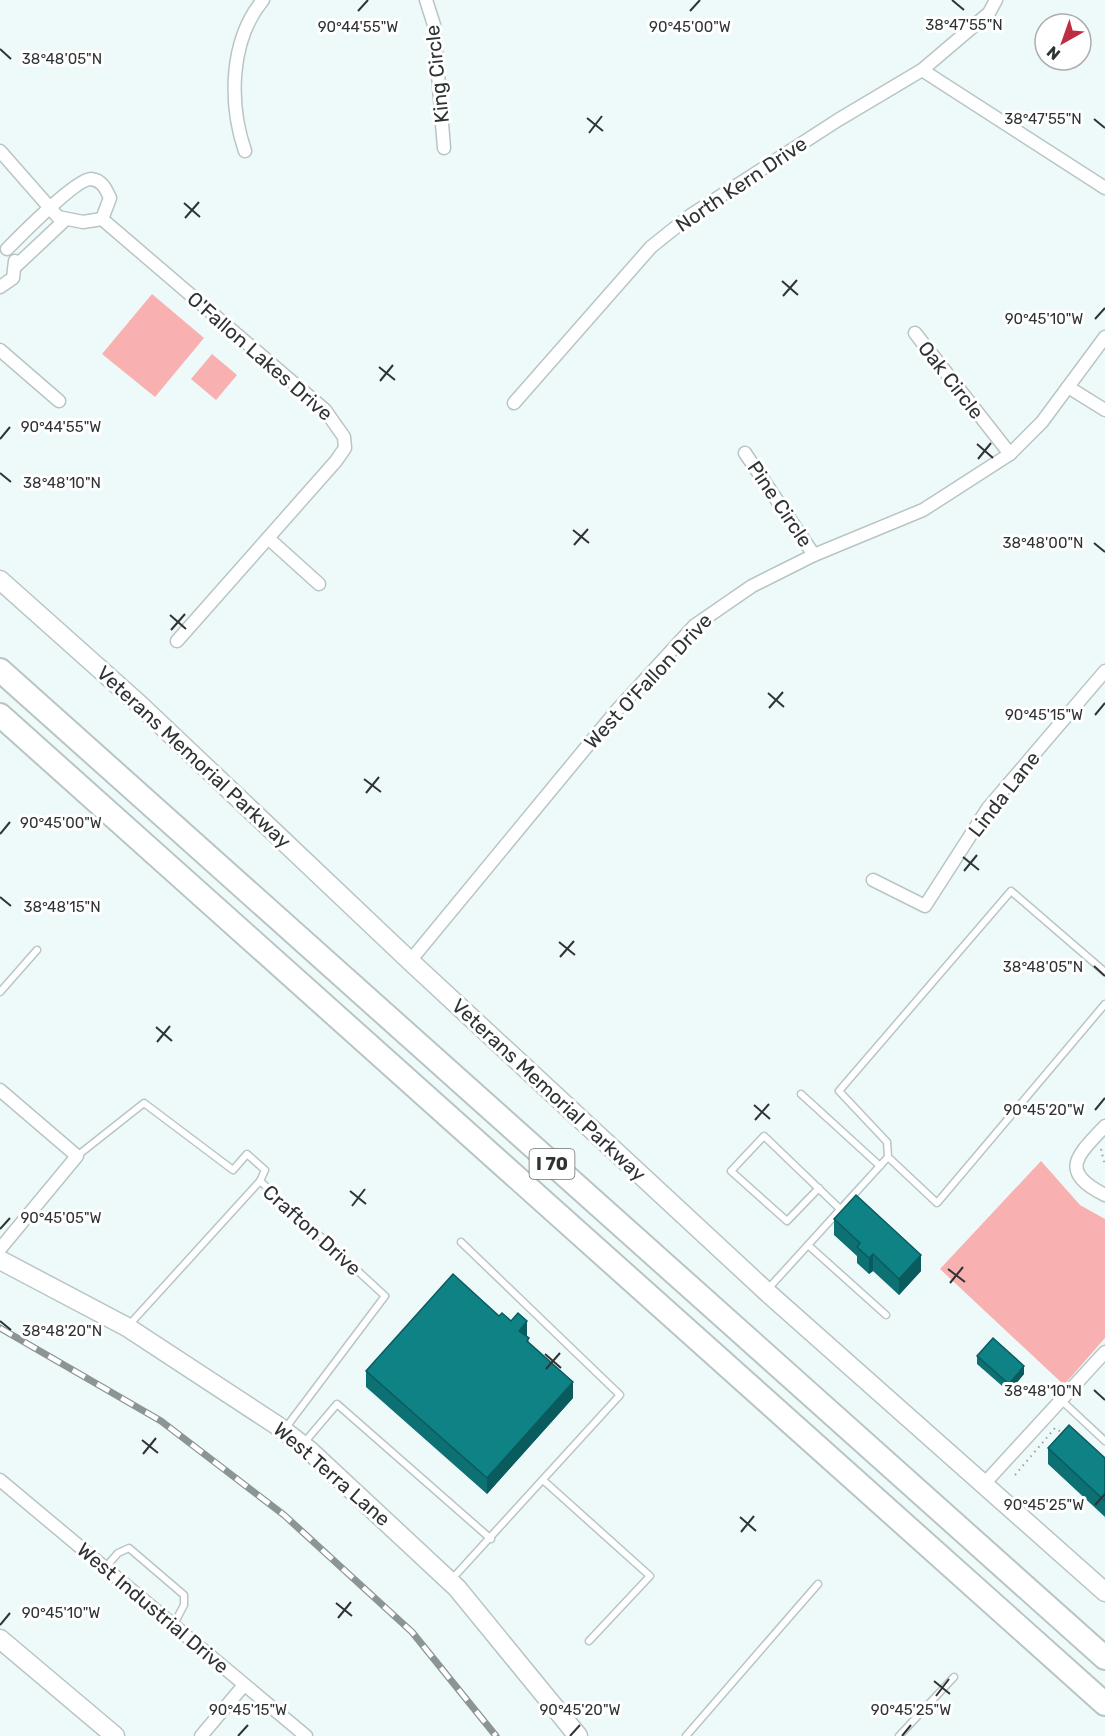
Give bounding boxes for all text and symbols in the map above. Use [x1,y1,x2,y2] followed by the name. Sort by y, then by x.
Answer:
[1033,12,1093,72] north arrow
[925,16,1003,34] text: 38°47'55"N
[318,18,398,36] text: 90°44'55"W
[649,18,731,36] text: 90°45'00"W
[420,24,454,124] street label: King Circle
[1043,42,1064,64] text: N
[22,50,102,68] text: 38°48'05"N
[1004,110,1082,128] text: 38°47'55"N
[671,131,811,237] street label: North Kern Drive
[182,286,338,426] street label: O'Fallon Lakes Drive
[1005,310,1083,328] text: 90°45'10"W
[913,336,989,424] street label: Oak Circle
[21,418,101,436] text: 90°44'55"W
[742,456,818,552] street label: Pine Circle
[23,474,101,492] text: 38°48'10"N
[1003,534,1083,552] text: 38°48'00"N
[579,608,717,754] street label: West O'Fallon Drive
[92,661,296,853] street label: Veterans Memorial Parkway
[1005,706,1083,724] text: 90°45'15"W
[963,747,1045,841] street label: Linda Lane
[20,814,102,832] text: 90°45'00"W
[23,898,101,916] text: 38°48'15"N
[1003,958,1083,976] text: 38°48'05"N
[447,994,651,1186] street label: Veterans Memorial Parkway
[1003,1101,1085,1119] text: 90°45'20"W
[530,1149,574,1179] road number: I 70
[258,1180,366,1280] street label: Crafton Drive
[20,1209,102,1227] text: 90°45'05"W
[22,1322,102,1340] text: 38°48'20"N
[1004,1382,1082,1400] text: 38°48'10"N
[269,1417,395,1531] street label: West Terra Lane
[1004,1496,1084,1514] text: 90°45'25"W
[72,1538,234,1678] street label: West Industrial Drive
[22,1604,100,1622] text: 90°45'10"W
[209,1701,287,1719] text: 90°45'15"W
[539,1701,621,1719] text: 90°45'20"W
[871,1701,951,1719] text: 90°45'25"W

